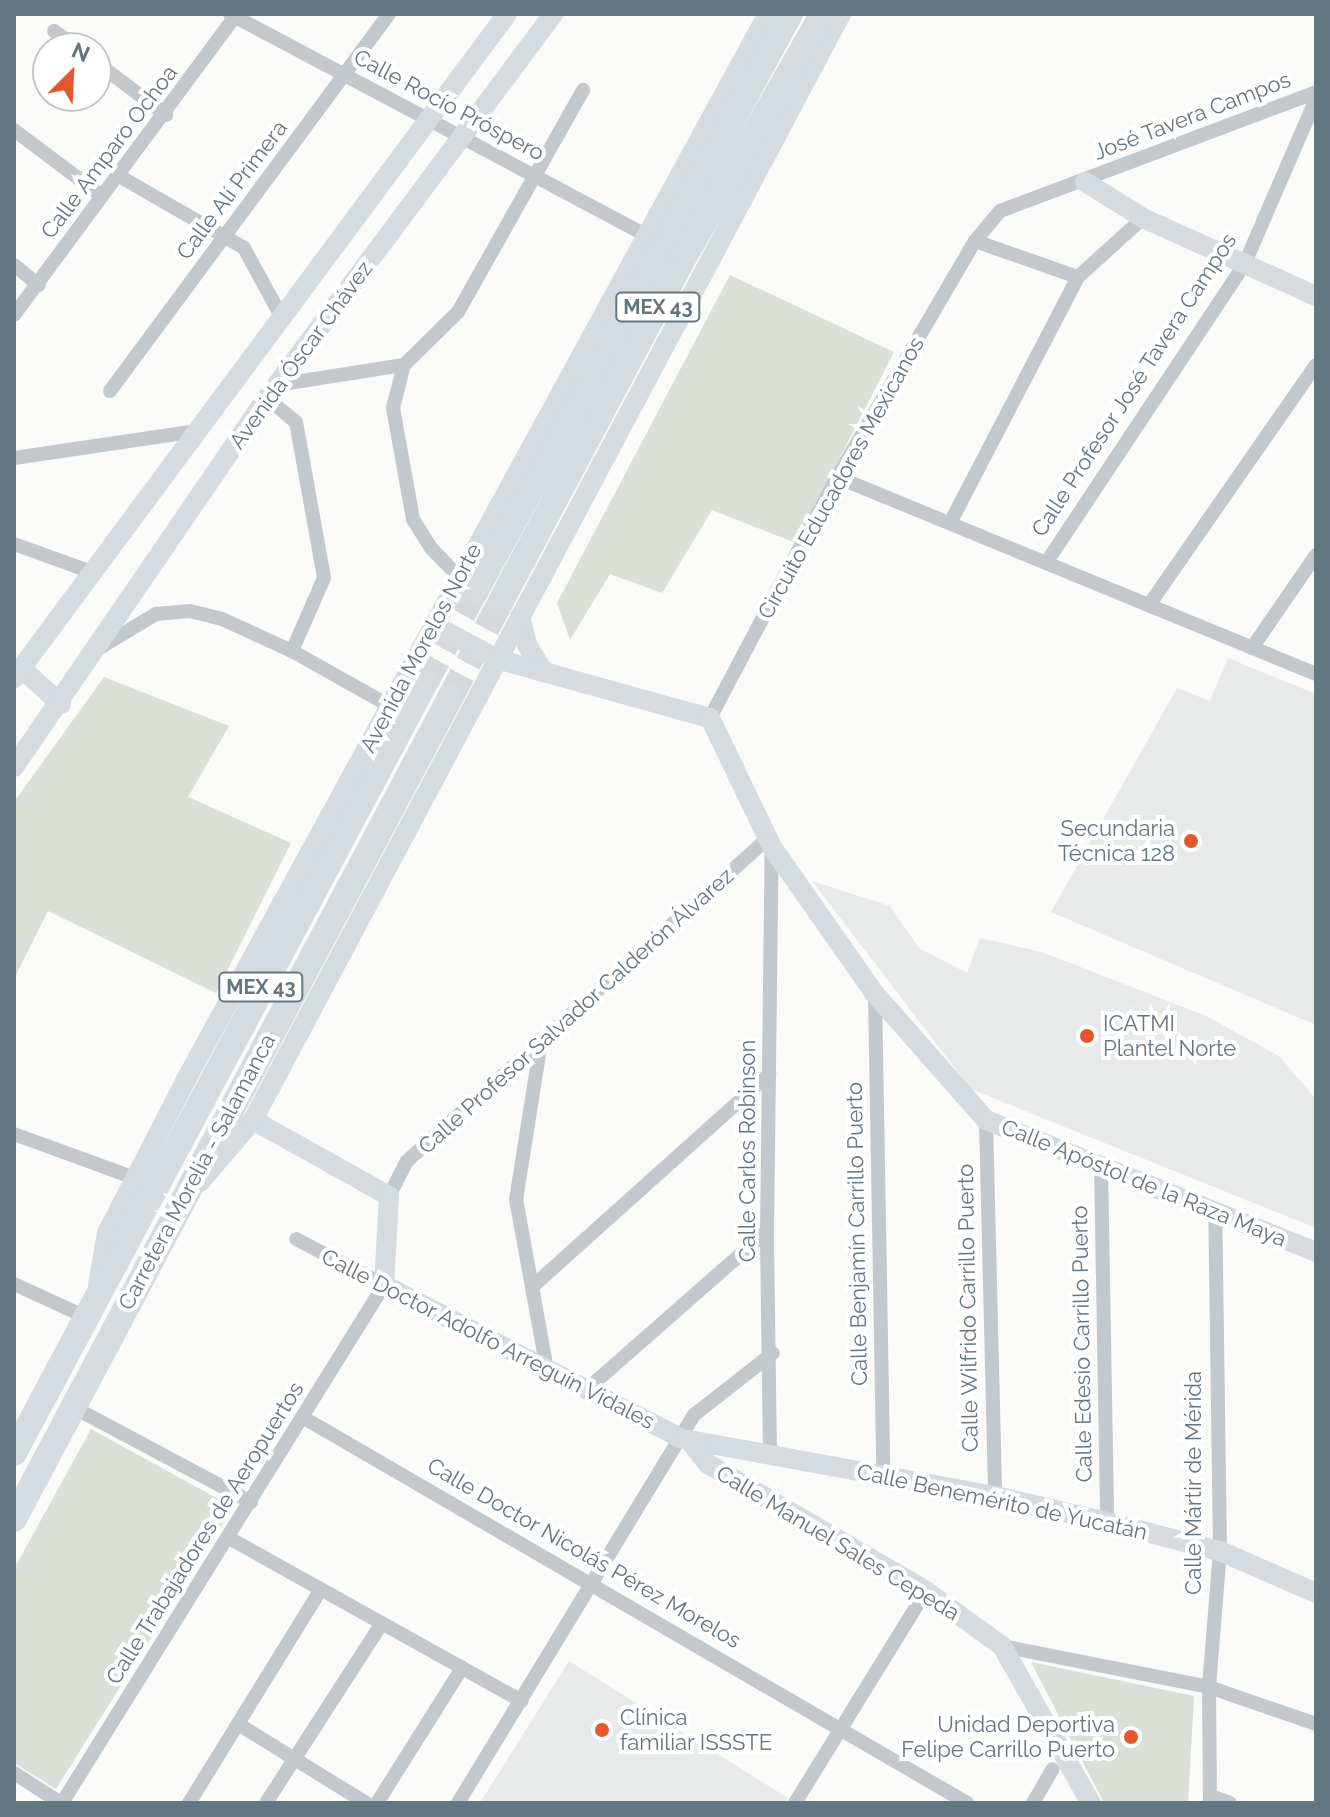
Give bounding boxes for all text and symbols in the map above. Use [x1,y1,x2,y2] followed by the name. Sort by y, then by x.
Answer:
[32,32,112,112] north arrow
[68,37,94,67] text: N
[349,44,549,166] street label: Calle Rocío Próspero
[35,60,183,244] street label: Calle Amparo Ochoa
[1089,66,1295,166] street label: José Tavera Campos
[171,115,293,265] street label: Calle Alí Primera
[1025,228,1243,542] street label: Calle Profesor José Tavera Campos
[224,256,378,454] street label: Avenida Óscar Chávez
[614,291,702,323] road number: MEX 43
[752,332,930,624] street label: Circuito Educadores Mexicanos
[355,539,487,757] street label: Avenida Morelos Norte
[1058,815,1175,866] place label: Secundaria Técnica 128
[1182,832,1200,850] marker: Secundaria Técnica 128
[412,862,740,1160] street label: Calle Profesor Salvador Calderón Álvarez
[217,971,305,1003] road number: MEX 43
[1103,1010,1237,1062] place label: ICATMI Plantel Norte
[1078,1027,1096,1045] marker: ICATMI Plantel Norte
[113,1030,281,1314] street label: Carretera Morelia - Salamanca
[735,1040,761,1262] street label: Calle Carlos Robinson
[841,1082,873,1386] street label: Calle Benjamín Carrillo Puerto
[997,1113,1291,1253] street label: Calle Apóstol de la Raza Maya
[952,1163,984,1453] street label: Calle Wilfrido Carrillo Puerto
[1066,1205,1098,1483] street label: Calle Edesio Carrillo Puerto
[316,1243,660,1435] street label: Calle Doctor Adolfo Arreguín Vidales
[1181,1371,1207,1595] street label: Calle Mártir de Mérida
[100,1376,310,1690] street label: Calle Trabajadores de Aeropuertos
[422,1452,746,1654] street label: Calle Doctor Nicolás Pérez Morelos
[854,1458,1150,1546] street label: Calle Benemérito de Yucatán
[711,1460,965,1626] street label: Calle Manuel Sales Cepeda
[620,1704,773,1756] place label: Clínica familiar ISSSTE
[901,1711,1115,1762] place label: Unidad Deportiva Felipe Carrillo Puerto
[591,1719,613,1741] marker: Clínica familiar ISSSTE
[1122,1728,1140,1746] marker: Unidad Deportiva Felipe Carrillo Puerto

